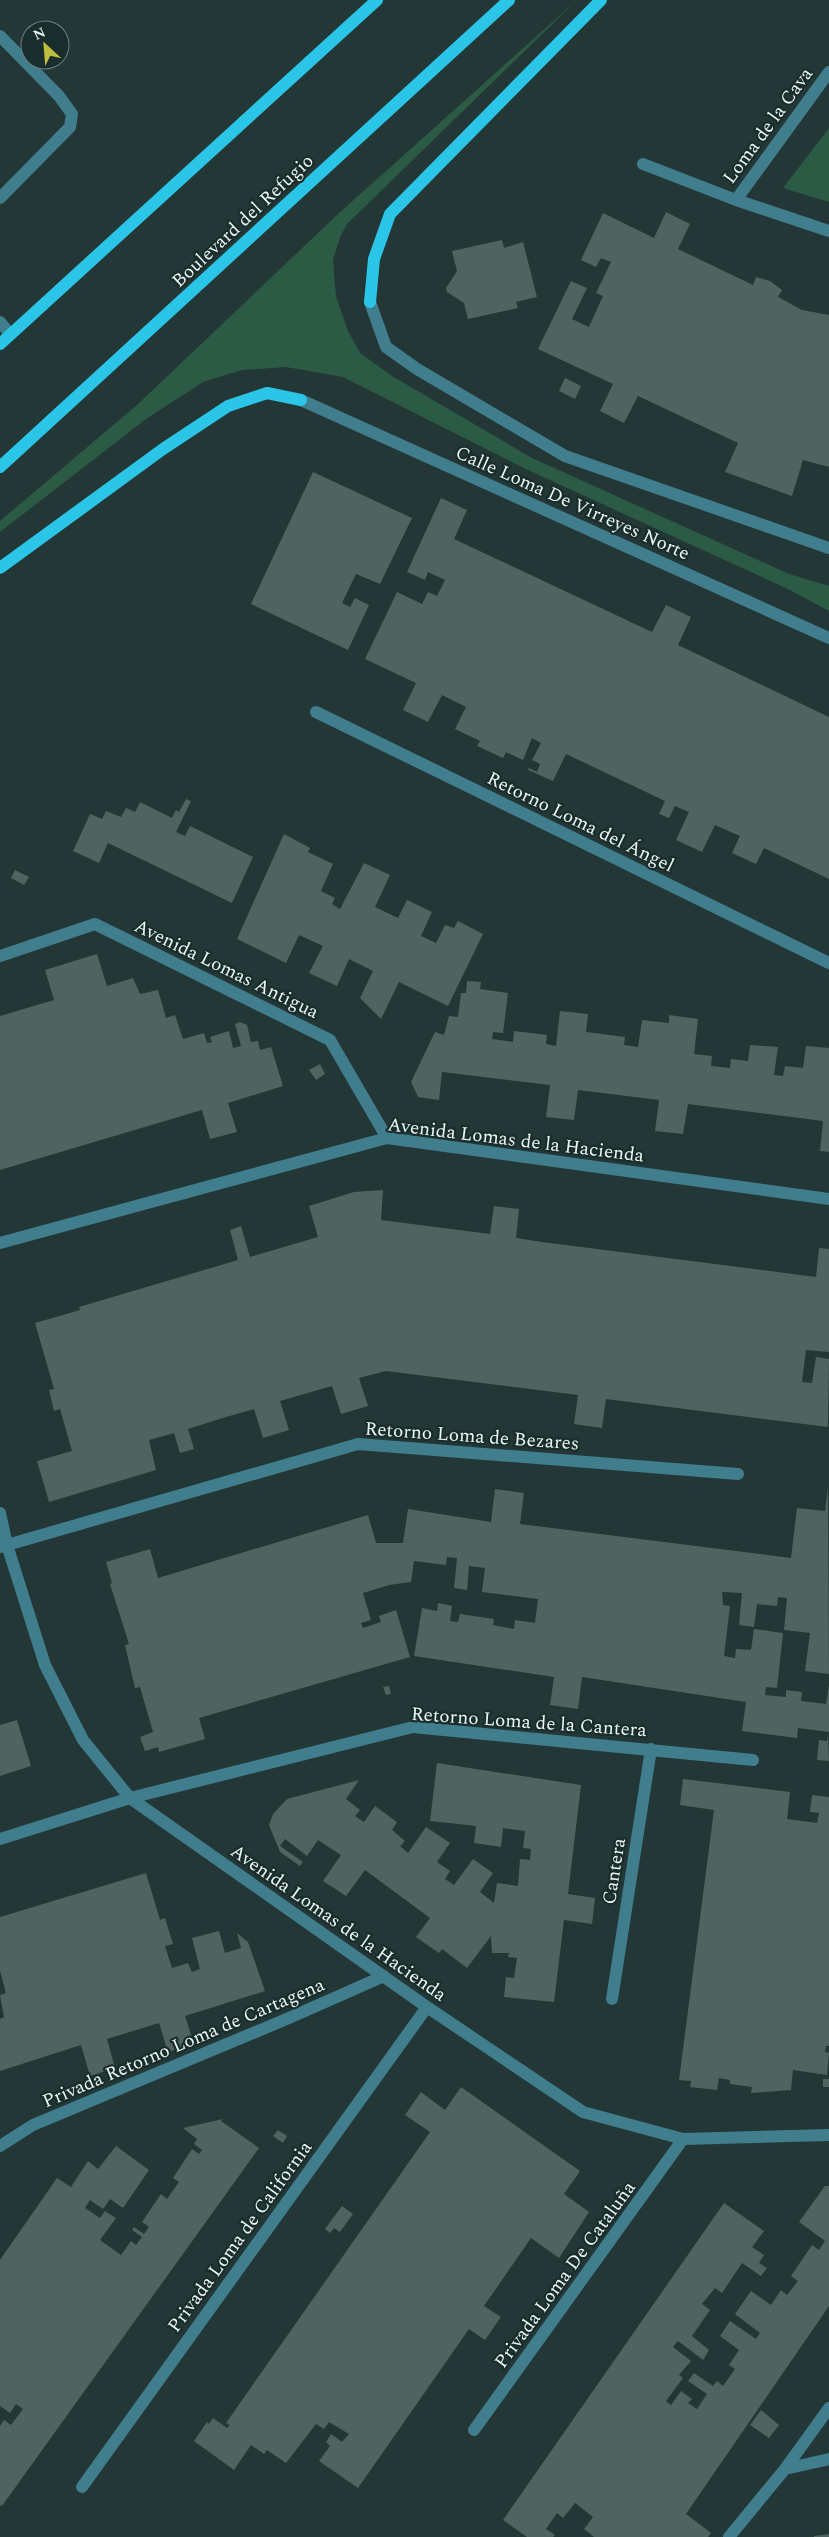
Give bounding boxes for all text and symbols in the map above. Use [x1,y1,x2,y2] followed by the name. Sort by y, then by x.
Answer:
[20,20,70,70] north arrow
[30,22,49,46] text: N
[716,61,821,190] street label: Loma de la Cava
[165,147,321,295] street label: Boulevard del Refugio
[451,439,694,568] street label: Calle Loma De Virreyes Norte
[482,764,679,880] street label: Retorno Loma del Ángel
[129,912,324,1027] street label: Avenida Lomas Antigua
[386,1110,646,1171] street label: Avenida Lomas de la Hacienda
[364,1415,580,1458] street label: Retorno Loma de Bezares
[410,1700,648,1745] street label: Retorno Loma de la Cantera
[595,1835,634,1907] street label: Cantera
[224,1837,453,2010] street label: Avenida Lomas de la Hacienda
[38,1970,330,2116] street label: Privada Retorno Loma de Cartagena
[161,2134,320,2339] street label: Privada Loma de California
[487,2175,644,2375] street label: Privada Loma De Cataluña

